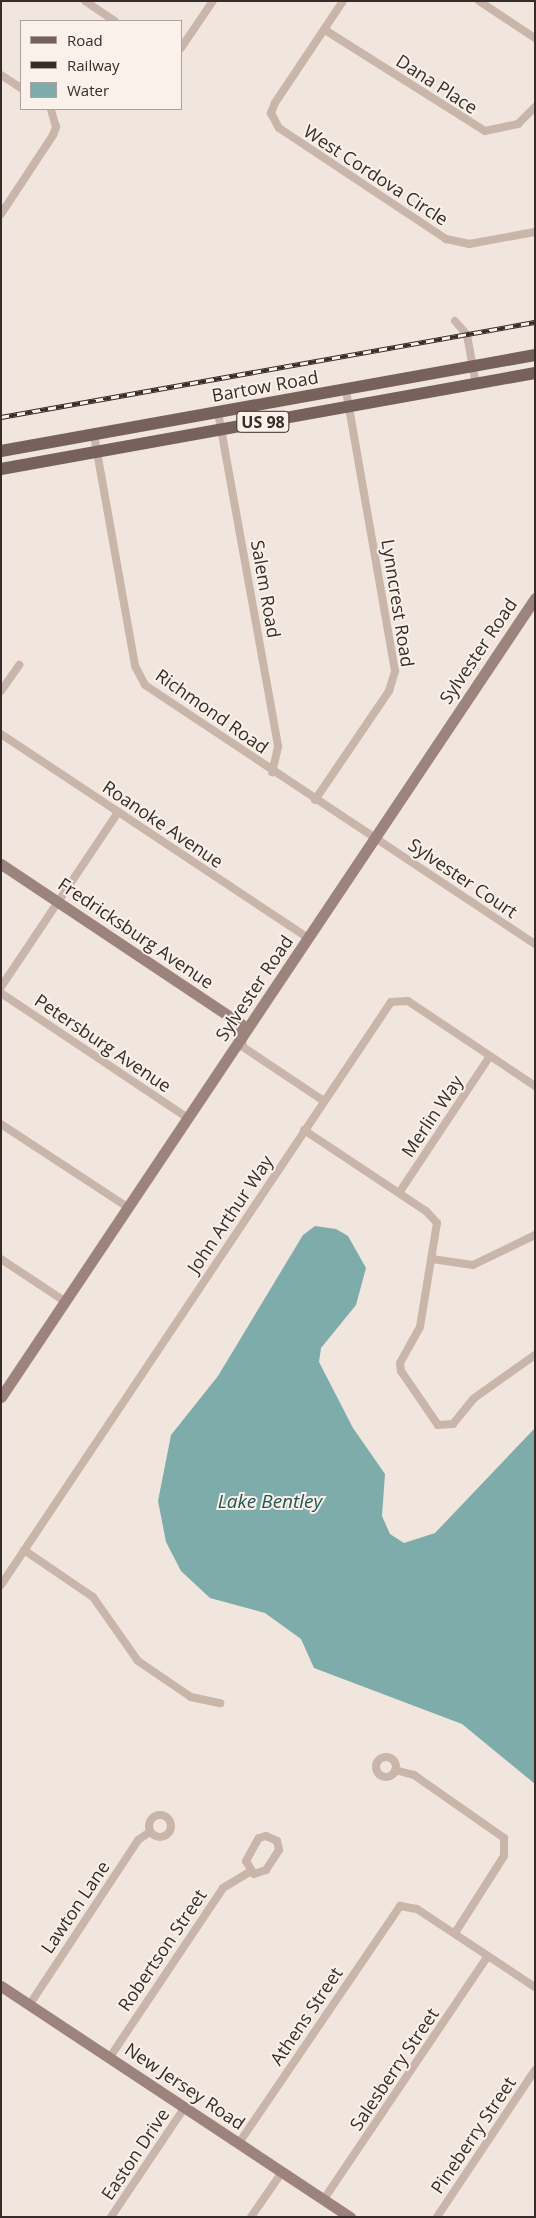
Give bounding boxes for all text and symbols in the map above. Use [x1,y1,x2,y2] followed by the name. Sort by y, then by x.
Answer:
[20,20,182,110] legend
[67,30,103,50] text: Road
[392,50,482,118] street label: Dana Place
[67,55,120,75] text: Railway
[67,80,109,100] text: Water
[300,120,452,230] street label: West Cordova Circle
[210,366,320,406] street label: Bartow Road
[236,408,290,436] road number: US 98
[247,538,285,640] street label: Salem Road
[377,538,419,668] street label: Lynncrest Road
[435,594,521,708] street label: Sylvester Road
[152,664,272,758] street label: Richmond Road
[99,776,227,872] street label: Roanoke Avenue
[404,834,522,922] street label: Sylvester Court
[54,873,218,993] street label: Fredricksburg Avenue
[211,931,297,1045] street label: Sylvester Road
[31,989,175,1097] street label: Petersburg Avenue
[397,1071,467,1161] street label: Merlin Way
[183,1151,277,1277] street label: John Arthur Way
[218,1491,322,1513] water label: Lake Bentley
[36,1857,114,1957] street label: Lawton Lane
[113,1885,211,2015] street label: Robertson Street
[265,1963,347,2069] street label: Athens Street
[345,2004,443,2134] street label: Salesberry Street
[121,2038,249,2134] street label: New Jersey Road
[426,2072,520,2198] street label: Pineberry Street
[97,2104,173,2204] street label: Easton Drive

